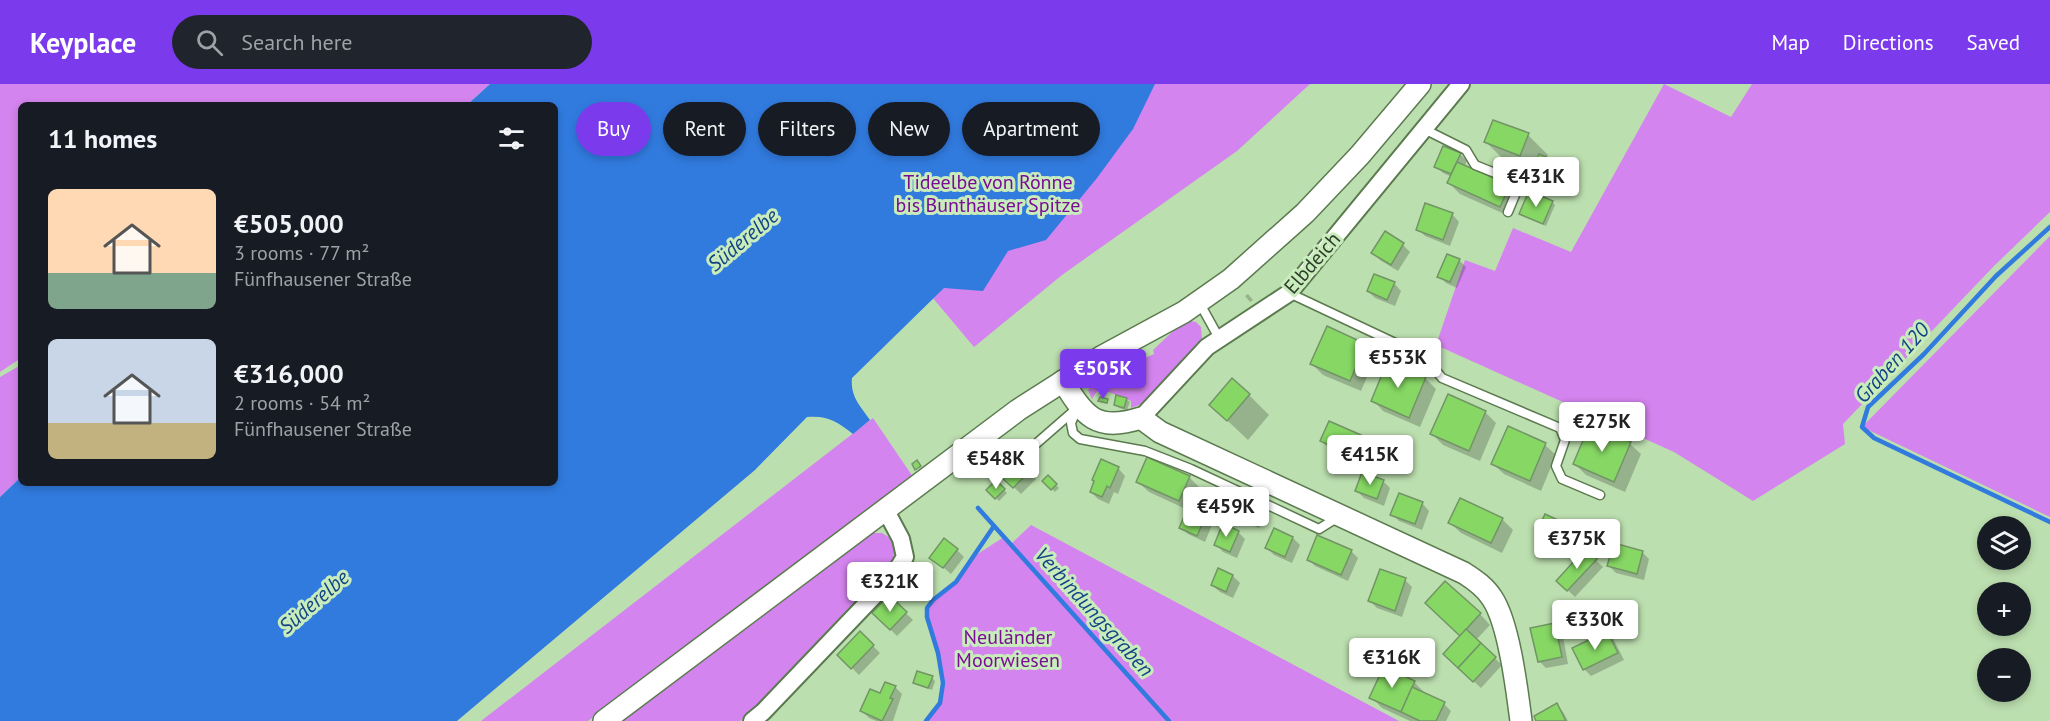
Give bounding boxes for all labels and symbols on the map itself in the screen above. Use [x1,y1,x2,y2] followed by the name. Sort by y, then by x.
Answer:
[1494,157,1578,208] pin: €431K
[896,169,1080,218] park label: Tideelbe von Rönne bis Bunthäuser Spitze
[702,202,784,277] water label: Süderelbe
[1278,227,1346,299] street label: Elbdeich
[1848,316,1936,409] water label: Graben 120
[1356,338,1440,389] pin: €553K
[1061,349,1145,400] pin: €505K
[1560,402,1644,453] pin: €275K
[1328,435,1412,486] pin: €415K
[954,439,1038,490] pin: €548K
[1184,487,1268,538] pin: €459K
[1535,519,1619,570] pin: €375K
[1029,541,1160,682] water label: Verbindungsgraben
[848,562,932,613] pin: €321K
[273,563,355,640] water label: Süderelbe
[1553,600,1637,651] pin: €330K
[956,624,1060,673] park label: Neuländer Moorwiesen
[1350,638,1434,689] pin: €316K

